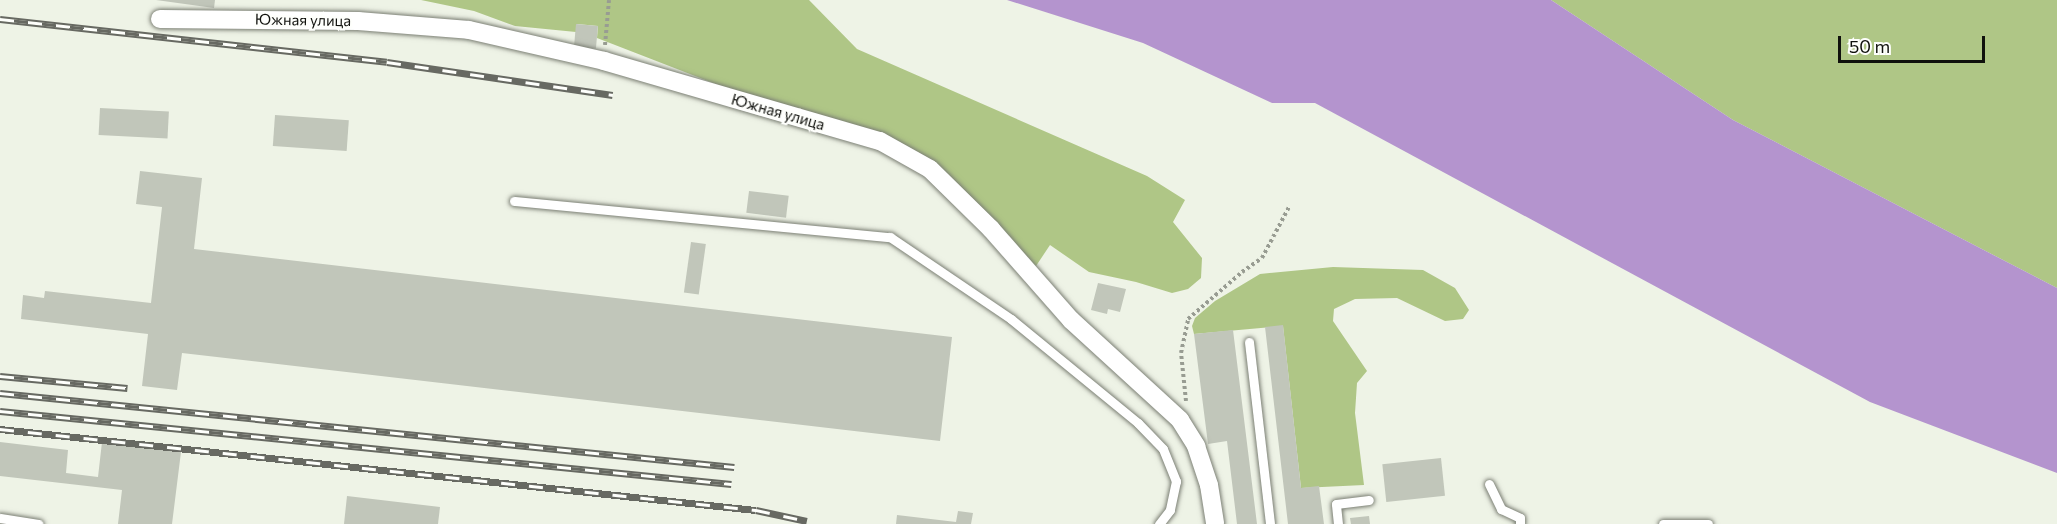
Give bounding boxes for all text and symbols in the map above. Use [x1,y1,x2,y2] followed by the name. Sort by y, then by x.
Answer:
[255,10,351,30] street label: Южная улица
[1841,24,1988,62] scale bar
[1849,35,1890,57] text: 50 m
[729,90,827,134] street label: Южная улица

